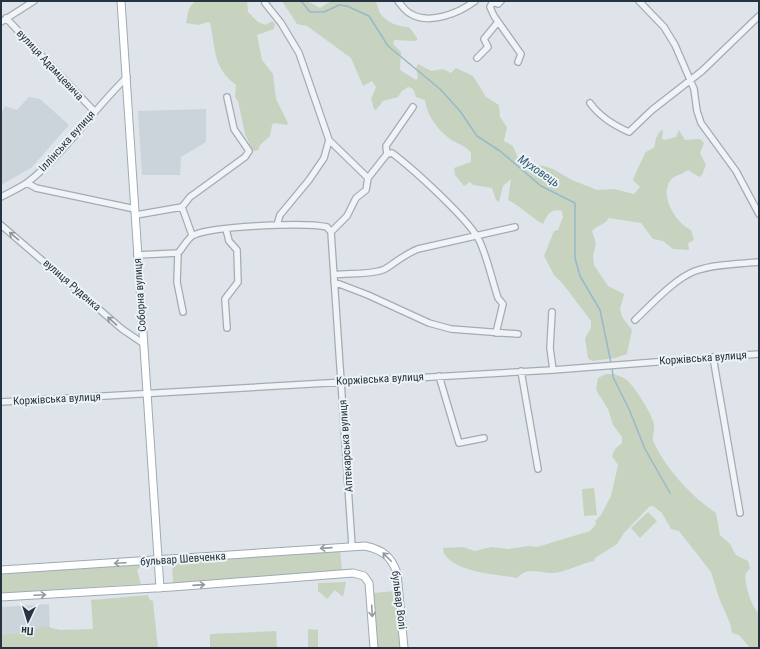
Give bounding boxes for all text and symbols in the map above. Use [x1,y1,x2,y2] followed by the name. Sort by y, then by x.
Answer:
[14,27,86,103] street label: вулиця Адамцевича
[36,108,98,174] street label: Іллінська вулиця
[515,152,563,190] water label: Муховець
[8,231,19,240] one-way arrow
[40,256,104,314] street label: вулиця Руденка
[131,258,149,332] street label: Соборна вулиця
[107,316,118,325] one-way arrow
[659,348,747,368] street label: Коржівська вулиця
[336,370,424,388] street label: Коржівська вулиця
[13,390,101,408] street label: Коржівська вулиця
[336,399,356,493] street label: Аптекарська вулиця
[320,545,333,552] one-way arrow
[140,550,226,568] street label: бульвар Шевченка
[383,552,393,562] one-way arrow
[114,559,127,566] one-way arrow
[389,570,409,630] street label: бульвар Волі
[192,582,205,589] one-way arrow
[33,592,46,599] one-way arrow
[8,601,48,641] north arrow
[368,604,375,617] one-way arrow
[21,624,34,637] text: Пн

